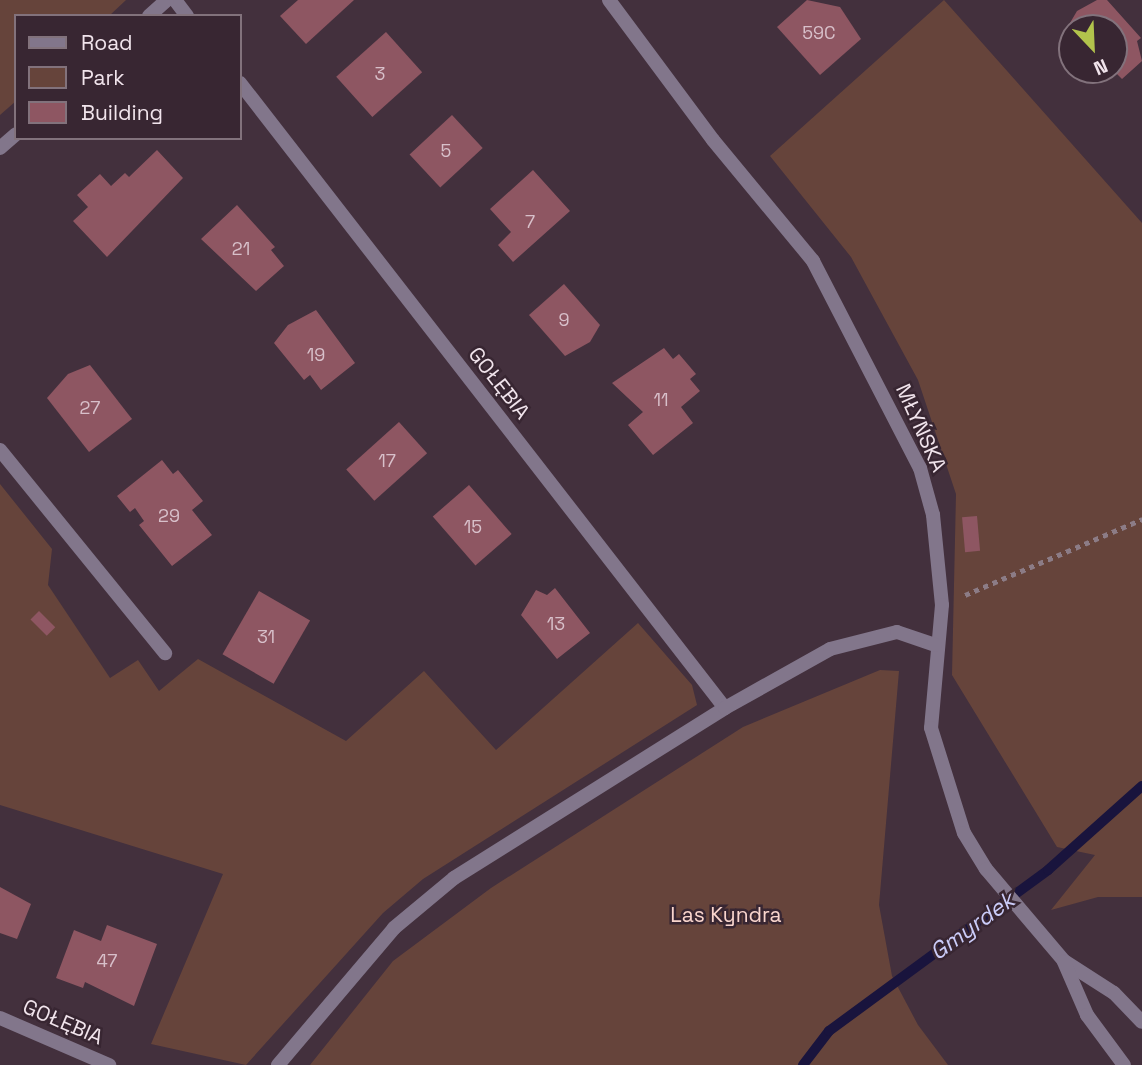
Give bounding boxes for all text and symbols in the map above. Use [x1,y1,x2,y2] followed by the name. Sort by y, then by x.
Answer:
[14,14,242,140] legend
[1058,14,1128,84] north arrow
[802,22,836,44] house number: 59C
[81,29,133,56] text: Road
[1090,53,1111,81] text: N
[375,63,385,85] house number: 3
[81,64,125,91] text: Park
[81,99,163,126] text: Building
[441,140,451,162] house number: 5
[525,211,535,233] house number: 7
[232,238,250,260] house number: 21
[558,309,570,331] house number: 9
[463,342,535,424] street label: GOŁĘBIA
[307,344,325,366] house number: 19
[890,380,952,476] street label: MŁYŃSKA
[653,389,669,411] house number: 11
[80,397,100,419] house number: 27
[378,450,396,472] house number: 17
[158,505,180,527] house number: 29
[464,516,482,538] house number: 15
[547,613,565,635] house number: 13
[257,626,275,648] house number: 31
[924,886,1020,966] water label: Gmyrdek
[670,902,782,928] park label: Las Kyndra
[97,950,117,972] house number: 47
[19,994,107,1050] street label: GOŁĘBIA

